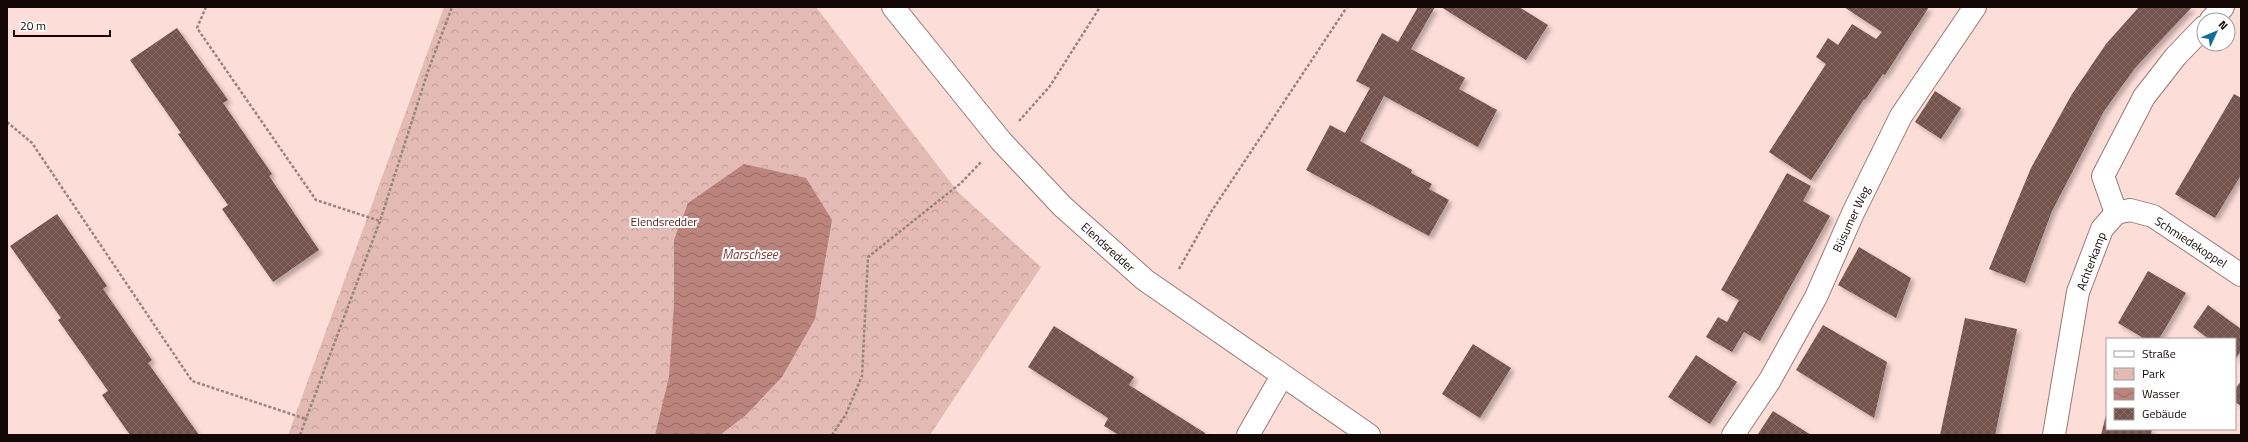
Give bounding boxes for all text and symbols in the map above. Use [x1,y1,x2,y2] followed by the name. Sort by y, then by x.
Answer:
[14,12,110,38] scale bar
[2196,12,2236,52] north arrow
[20,16,46,35] text: 20 m
[2215,17,2232,33] text: N
[1827,183,1875,255] street label: Büsumer Weg
[631,212,697,231] park label: Elendsredder
[2151,212,2231,272] street label: Schmiedekoppel
[1077,218,1139,276] street label: Elendsredder
[2071,229,2111,293] street label: Achterkamp
[722,244,779,264] water label: Marschsee
[2106,338,2236,430] legend
[2142,344,2176,363] text: Straße
[2142,364,2165,383] text: Park
[2142,384,2180,403] text: Wasser
[2142,404,2187,423] text: Gebäude

